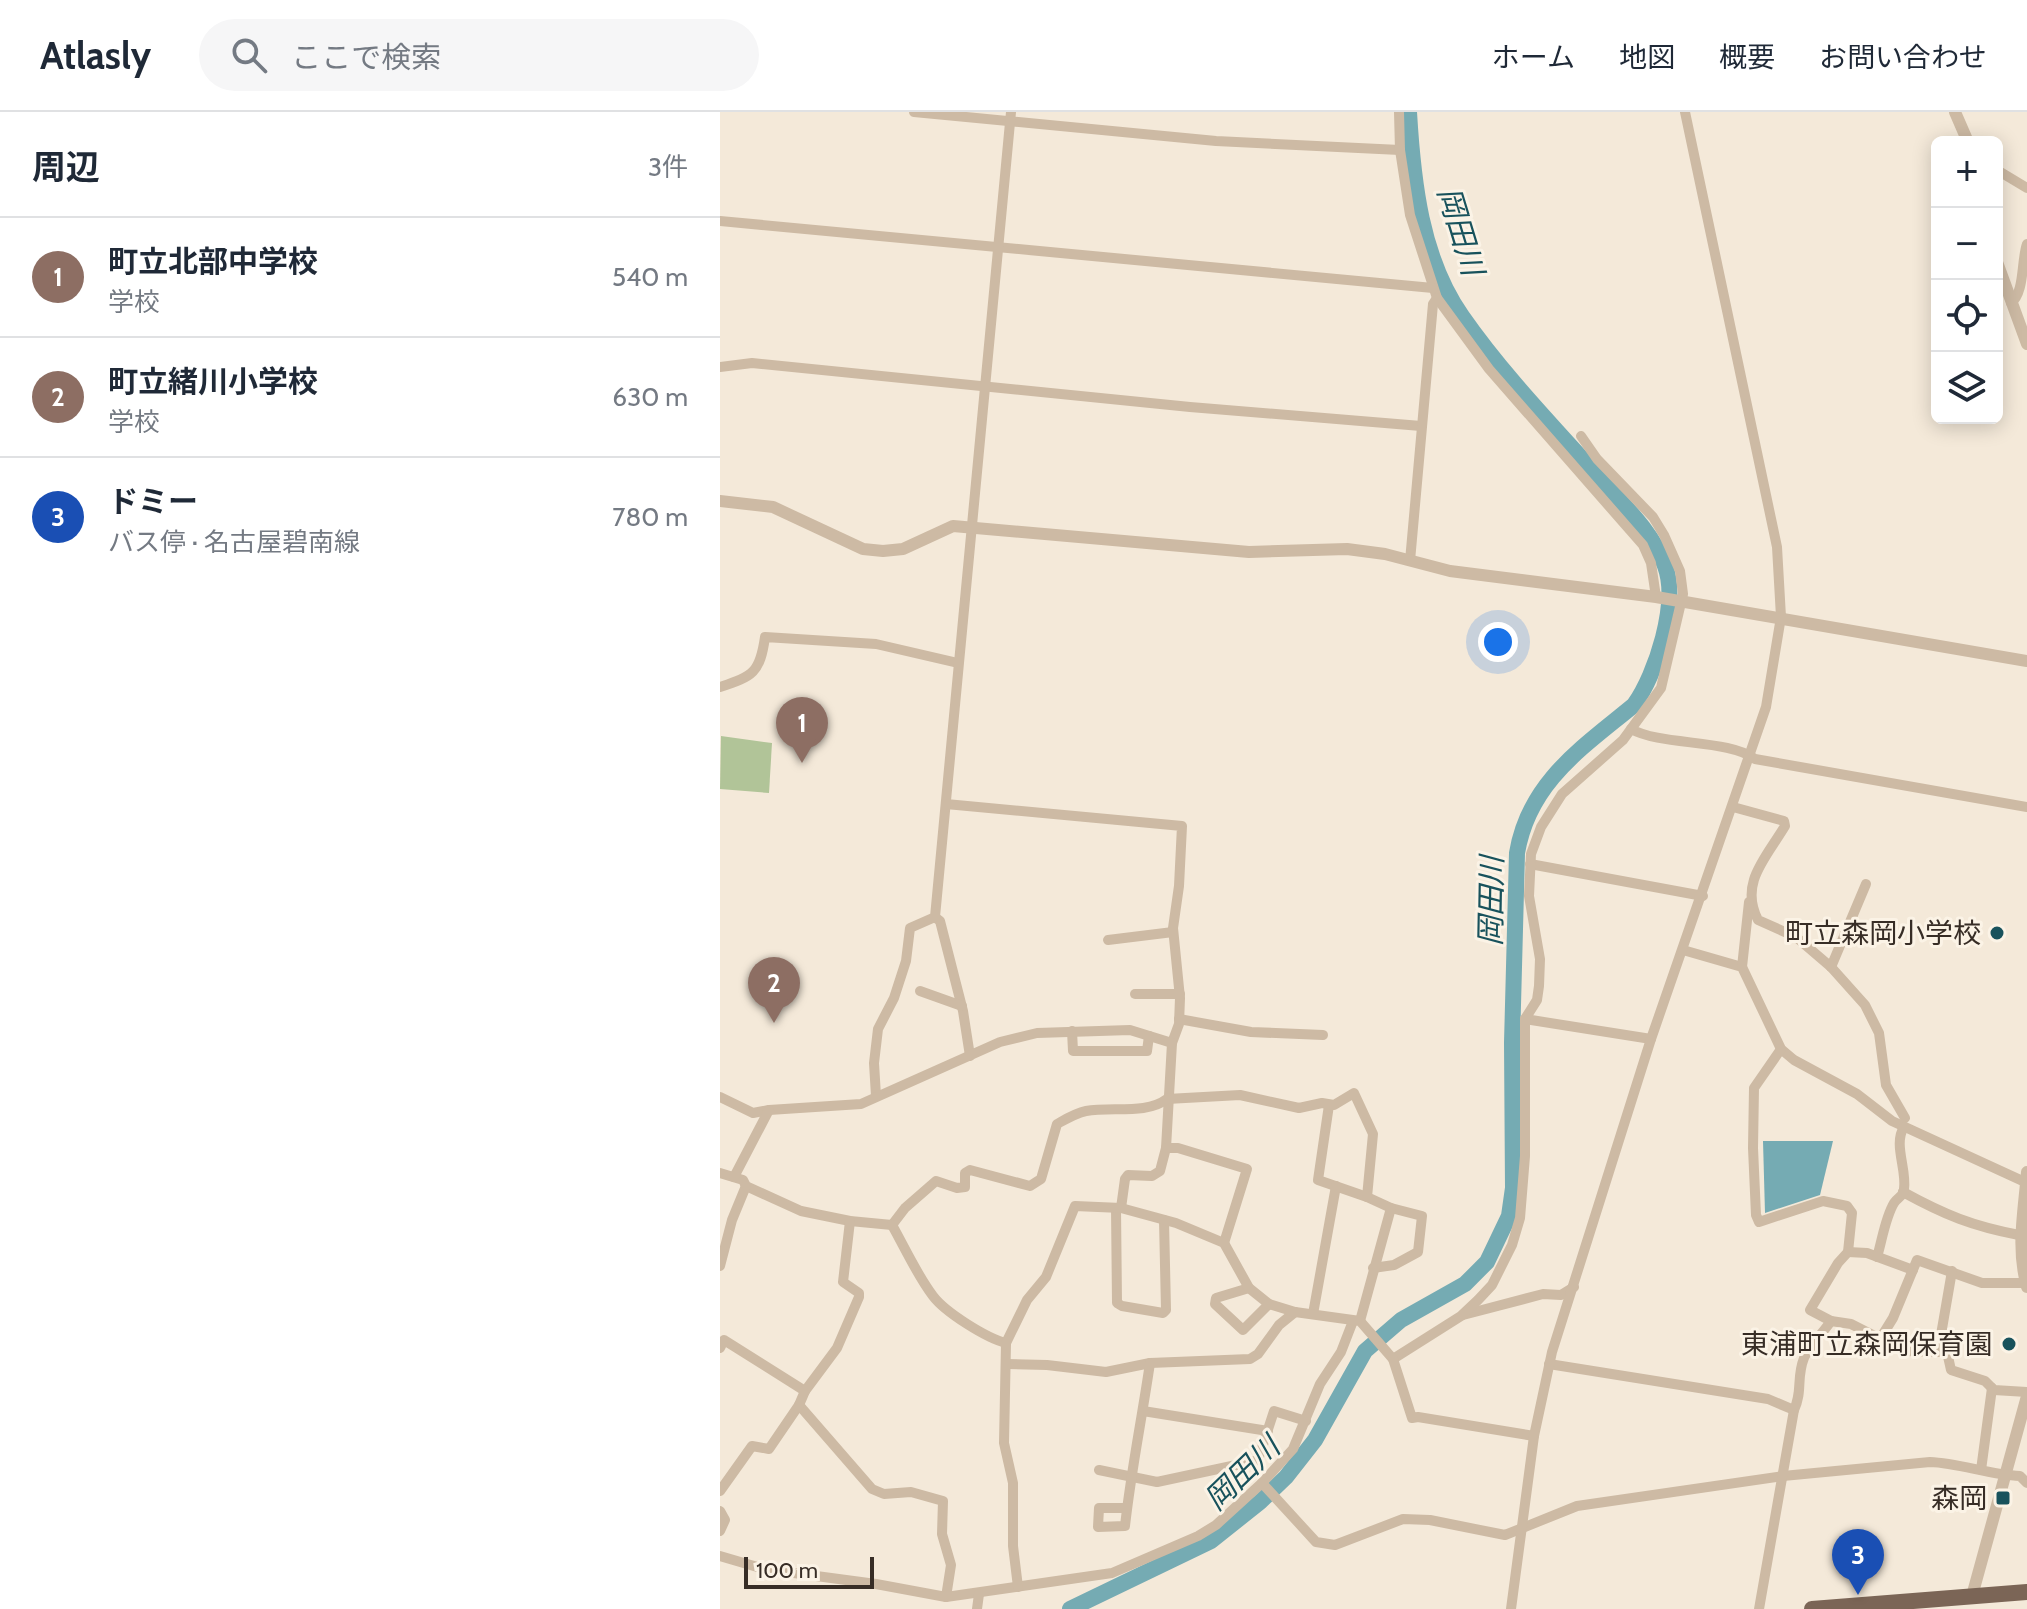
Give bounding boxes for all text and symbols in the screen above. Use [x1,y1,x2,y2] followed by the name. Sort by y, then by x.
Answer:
[199,19,759,91] search box
[40,32,151,79] text: Atlasly
[227,33,271,77] icon: search
[291,39,441,76] text: ここで検索
[1492,40,1575,74] text: ホーム
[1619,40,1675,74] text: 地図
[1719,40,1775,74] text: 概要
[1819,40,1987,74] text: お問い合わせ
[1931,136,2003,424] map controls
[1931,136,2003,208] button: +
[32,146,100,188] text: 周辺
[648,151,688,183] text: 3件
[1430,183,1493,282] water label: 岡田川
[1931,208,2003,280] button: −
[108,243,318,280] text: 町立北部中学校
[53,261,63,293] text: 1
[612,261,688,293] text: 540 m
[1931,280,2003,352] button: locate
[108,286,160,318] text: 学校
[1931,352,2003,424] button: layers
[108,363,318,400] text: 町立緒川小学校
[51,381,65,413] text: 2
[612,381,688,413] text: 630 m
[108,406,160,438] text: 学校
[108,483,198,520] text: ドミー
[51,501,65,533] text: 3
[612,501,688,533] text: 780 m
[108,526,360,558] text: バス停 · 名古屋碧南線
[1478,622,1518,662] your location
[776,697,828,763] pin: 1
[1472,853,1510,946] water label: 岡田川
[1785,916,1981,950] place label: 町立森岡小学校
[1988,924,2006,942] marker: 町立森岡小学校
[748,957,800,1023] pin: 2
[1741,1327,1993,1361] place label: 東浦町立森岡保育園
[2000,1335,2018,1353] marker: 東浦町立森岡保育園
[1197,1426,1289,1518] water label: 岡田川
[1931,1481,1987,1515] place label: 森岡
[1994,1489,2012,1507] marker: 森岡
[1832,1529,1884,1595] pin: 3
[744,1553,874,1589] scale bar
[756,1557,818,1584] text: 100 m

